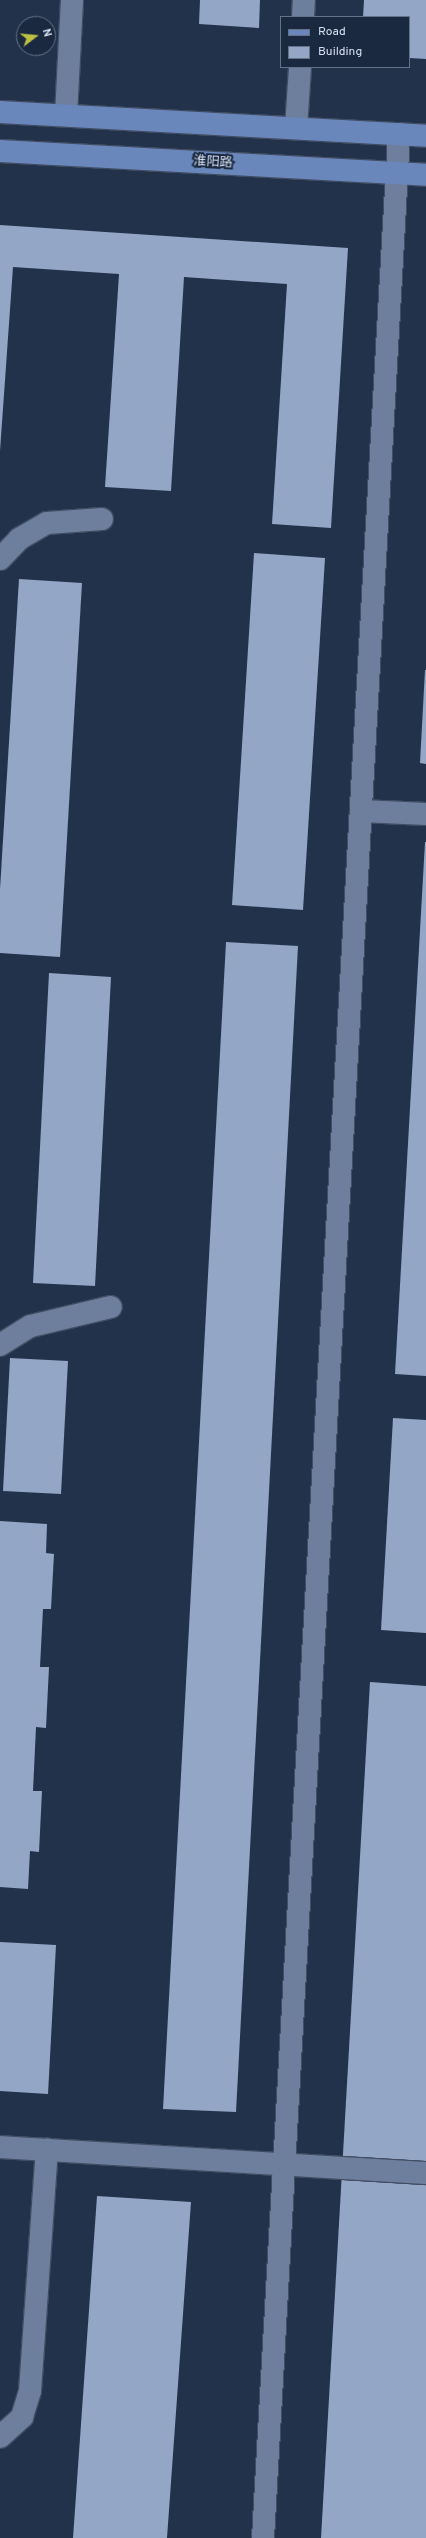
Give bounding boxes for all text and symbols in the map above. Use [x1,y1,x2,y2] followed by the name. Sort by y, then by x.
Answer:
[16,16,56,56] north arrow
[280,16,410,68] legend
[318,24,346,40] text: Road
[39,27,54,39] text: N
[318,44,362,60] text: Building
[193,154,233,172] street label: 淮阳路

